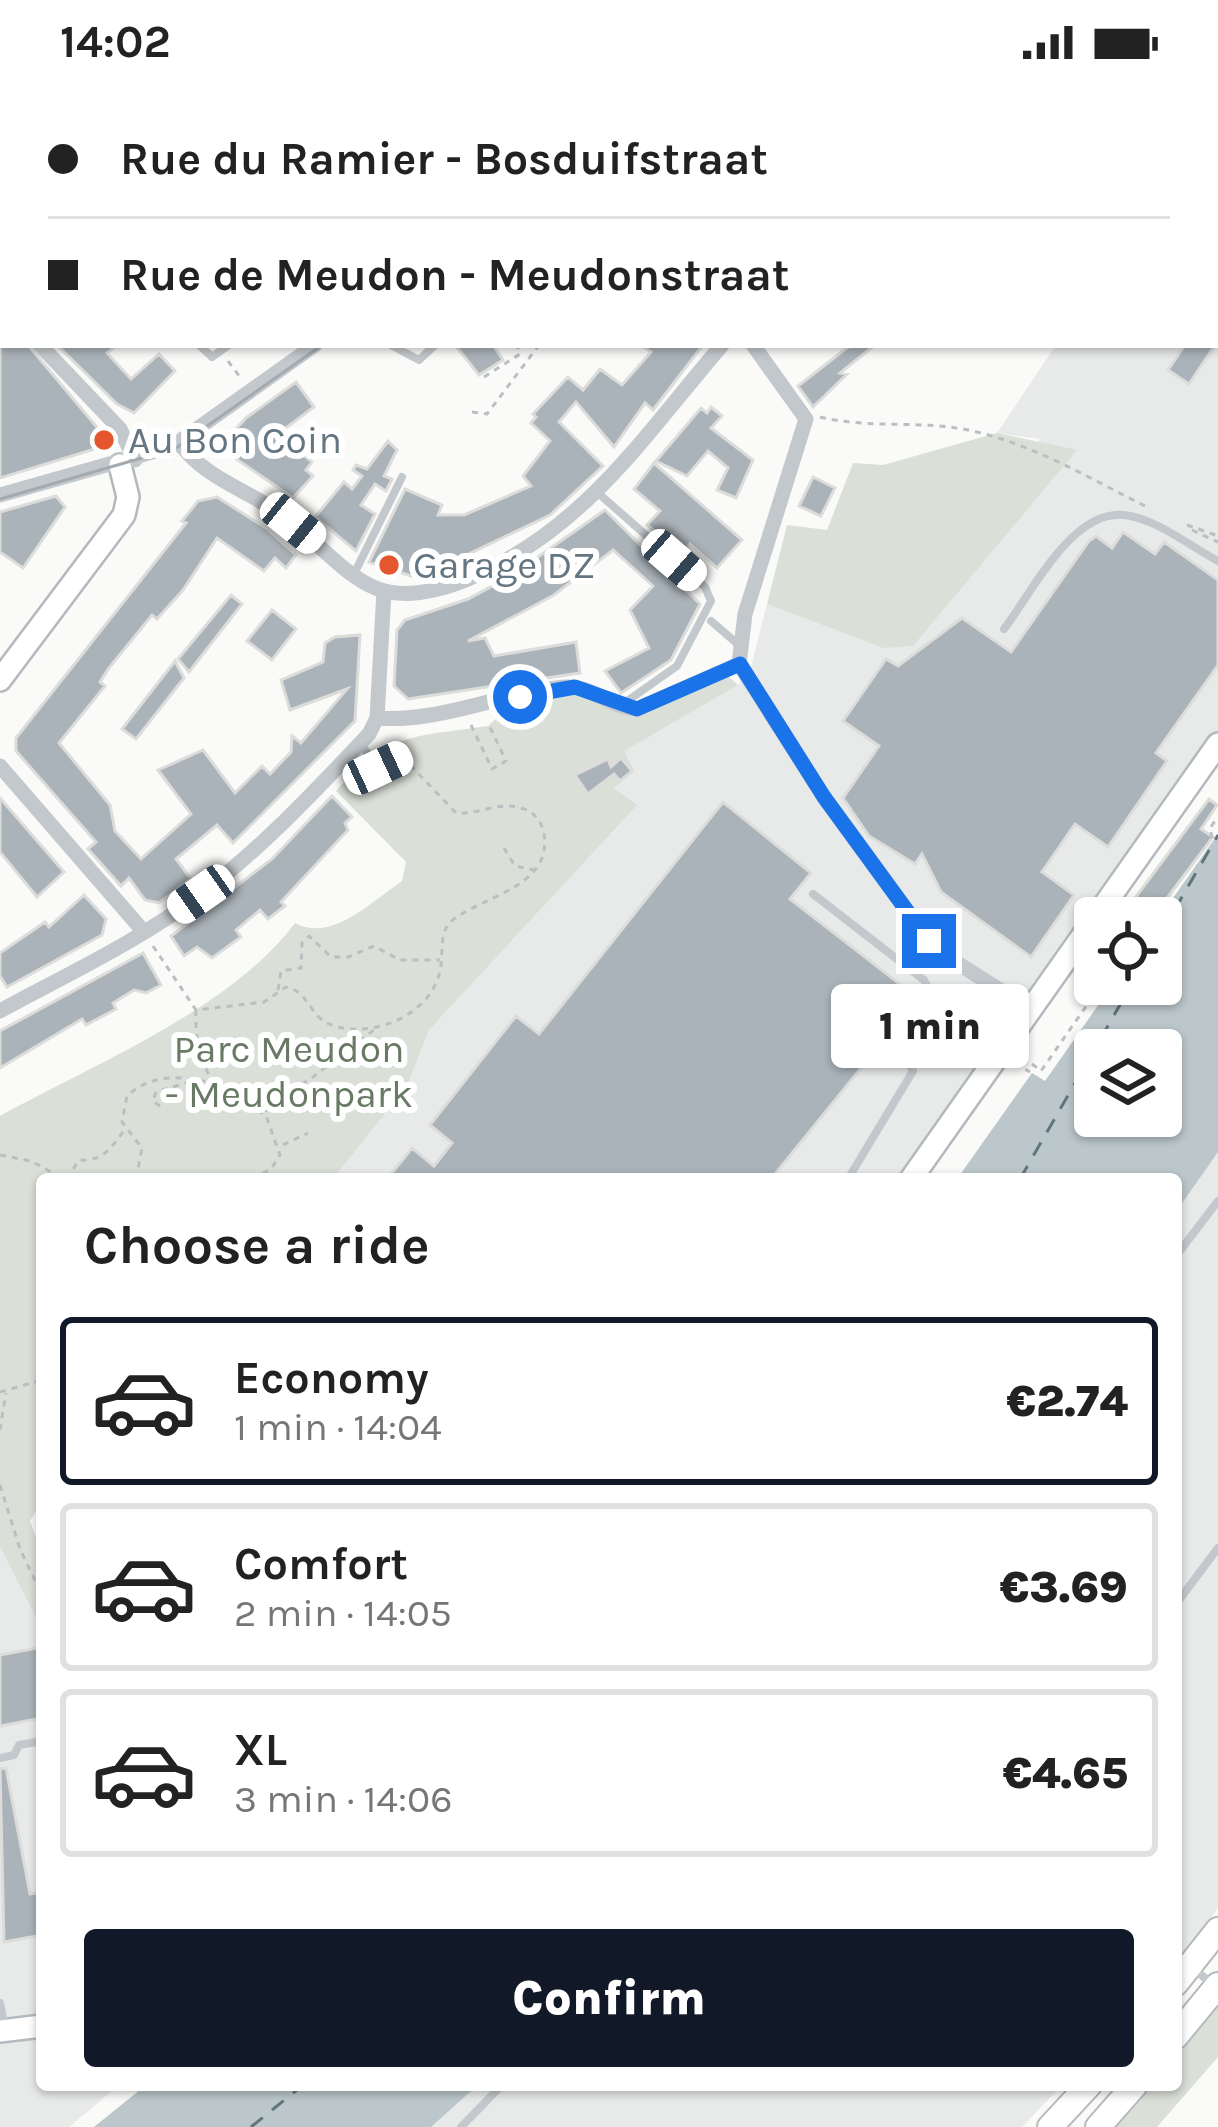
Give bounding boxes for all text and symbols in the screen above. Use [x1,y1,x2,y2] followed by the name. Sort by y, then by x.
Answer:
[60,16,171,68] text: 14:02
[120,133,768,185] text: Rue du Ramier - Bosduifstraat
[120,249,790,301] text: Rue de Meudon - Meudonstraat
[128,417,342,463] place label: Au Bon Coin
[91,427,117,453] marker: Au Bon Coin
[254,486,332,560] car
[635,523,713,597] car
[413,542,595,588] place label: Garage DZ
[376,552,402,578] marker: Garage DZ
[493,670,547,724] route start
[338,736,418,800] car
[161,859,241,929] car
[1074,897,1182,1137] map controls
[1074,897,1182,1005] button: locate
[902,914,956,968] route end
[830,983,1028,1067] callout: 1 min
[879,1003,981,1049] text: 1 min
[165,1026,413,1117] park label: Parc Meudon - Meudonpark
[1074,1029,1182,1137] button: layers
[84,1213,430,1277] text: Choose a ride
[90,1347,198,1455] icon: car
[234,1352,429,1404] text: Economy
[1006,1375,1128,1427] text: €2.74
[234,1404,442,1450] text: 1 min · 14:04
[90,1533,198,1641] icon: car
[234,1538,408,1590] text: Comfort
[1000,1561,1128,1613] text: €3.69
[234,1590,452,1636] text: 2 min · 14:05
[90,1719,198,1827] icon: car
[234,1724,287,1776] text: XL
[1003,1747,1128,1799] text: €4.65
[234,1776,453,1822] text: 3 min · 14:06
[84,1929,1134,2067] button: Confirm

